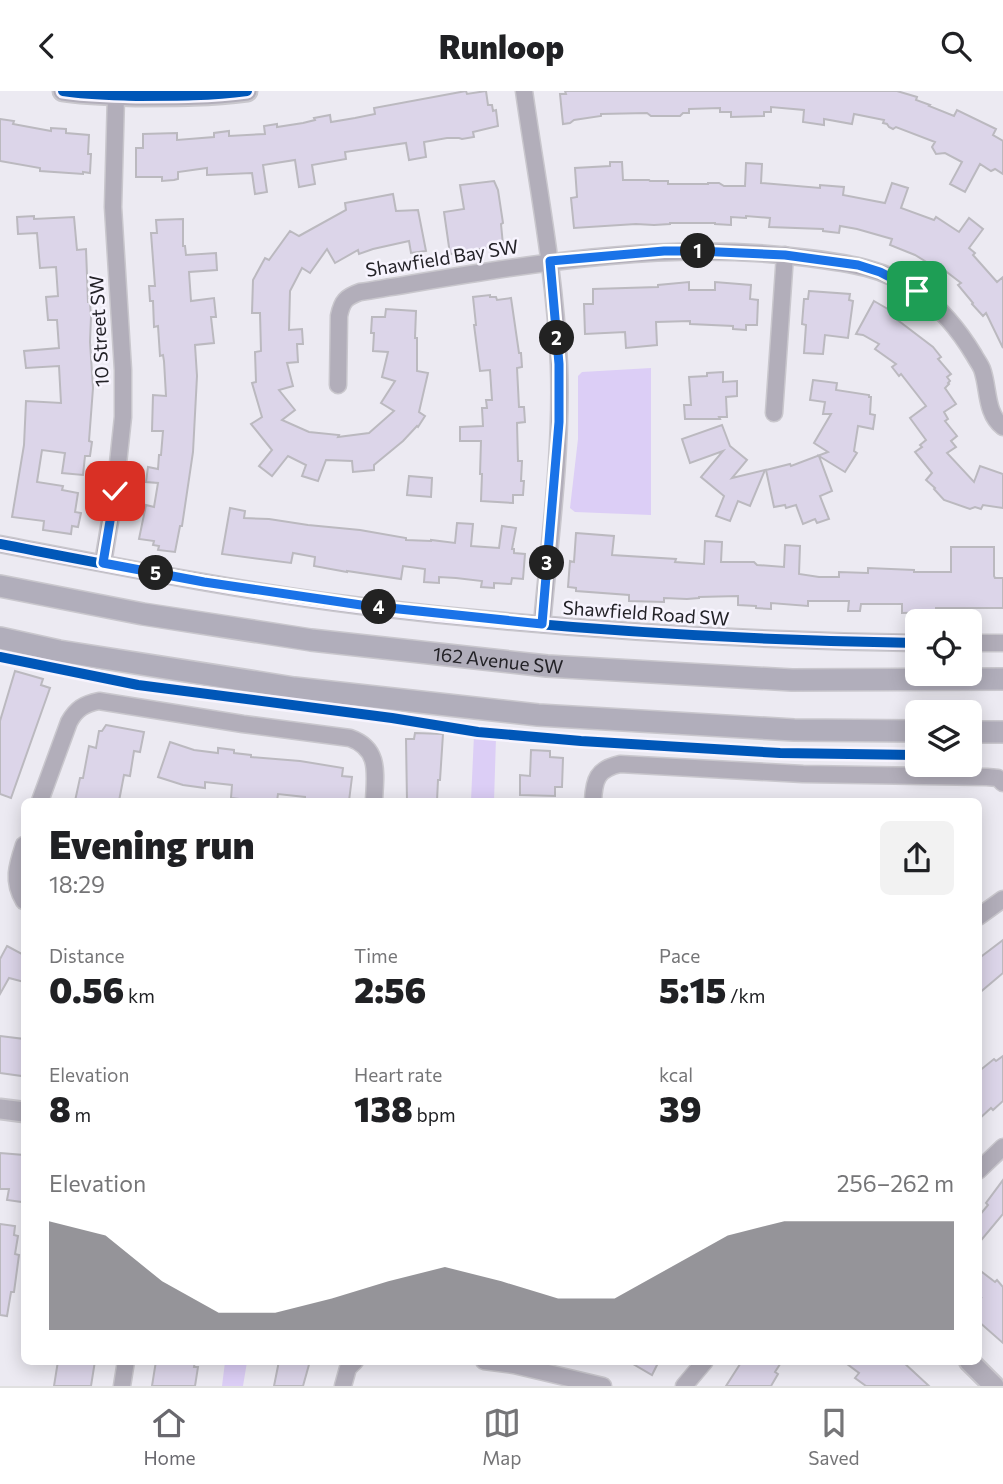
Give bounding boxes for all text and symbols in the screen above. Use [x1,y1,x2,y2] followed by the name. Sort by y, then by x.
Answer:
[439,26,564,66] text: Runloop
[28,27,66,65] icon: back
[937,27,975,65] icon: search
[680,233,716,269] pin: 1
[364,234,520,281] street label: Shawfield Bay SW
[693,239,702,262] text: 1
[887,261,947,321] pin
[898,272,936,310] icon: arrive
[84,275,113,387] street label: 10 Street SW
[540,321,574,355] pin: 2
[551,326,562,349] text: 2
[85,461,145,521] pin
[96,472,134,510] icon: check
[530,545,564,581] pin: 3
[541,551,552,574] text: 3
[138,555,174,591] pin: 5
[150,561,161,584] text: 5
[362,589,396,625] pin: 4
[373,595,384,618] text: 4
[562,595,730,630] street label: Shawfield Road SW
[905,609,982,777] map controls
[905,609,982,686] button: locate
[432,642,564,678] street label: 162 Avenue SW
[905,700,982,777] button: layers
[49,820,255,867] text: Evening run
[880,821,954,895] button: share
[49,870,105,898] text: 18:29
[49,944,125,967] text: Distance
[354,944,398,967] text: Time
[659,944,700,967] text: Pace
[49,967,124,1010] text: 0.56
[354,967,426,1010] text: 2:56
[659,967,726,1010] text: 5:15
[124,984,155,1007] text: km
[726,984,765,1007] text: /km
[49,1063,129,1086] text: Elevation
[354,1063,442,1086] text: Heart rate
[659,1063,693,1086] text: kcal
[49,1086,71,1129] text: 8
[354,1086,413,1129] text: 138
[659,1086,701,1129] text: 39
[71,1103,91,1126] text: m
[413,1103,456,1126] text: bpm
[49,1169,146,1197] text: Elevation
[837,1169,954,1197] text: 256–262 m
[143,1404,196,1469] tab: Home
[482,1404,522,1469] tab: Map
[808,1404,860,1469] tab: Saved

